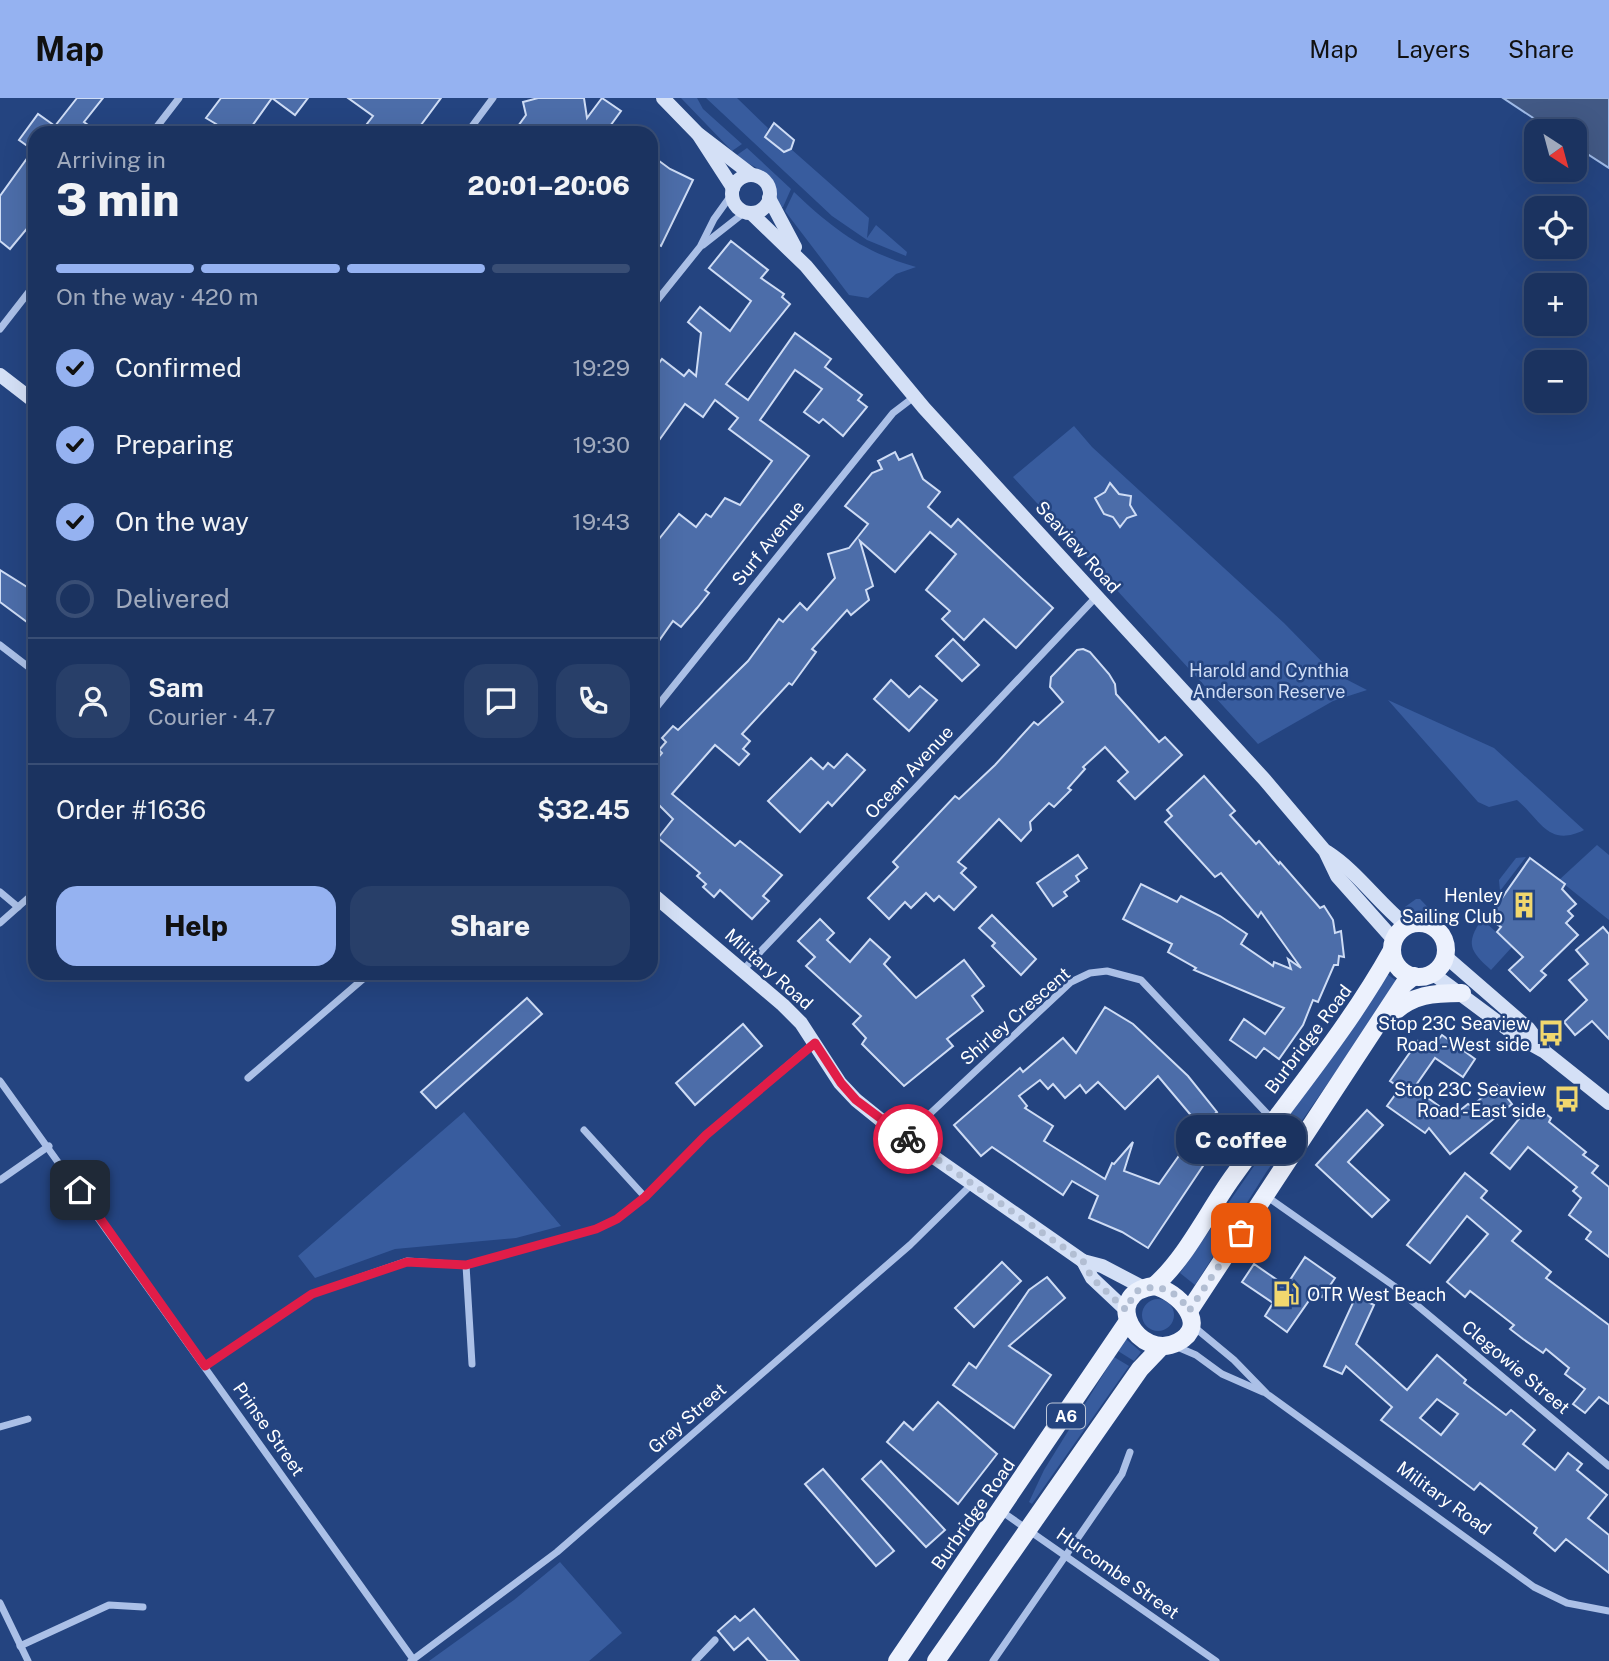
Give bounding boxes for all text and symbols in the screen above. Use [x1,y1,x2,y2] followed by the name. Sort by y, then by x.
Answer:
[35,30,104,68] text: Map
[1309,35,1358,63] text: Map
[1396,35,1470,63] text: Layers
[1508,35,1574,63] text: Share
[1524,119,1587,182] north arrow
[1524,119,1587,413] map controls
[56,146,166,173] text: Arriving in
[468,170,630,201] text: 20:01–20:06
[56,172,180,226] text: 3 min
[1524,196,1587,259] button: locate
[1524,273,1587,336] button: +
[56,283,258,310] text: On the way · 420 m
[56,349,94,387] icon: check
[1524,350,1587,413] button: −
[115,352,242,383] text: Confirmed
[573,354,630,381] text: 19:29
[56,426,94,464] icon: check
[115,429,234,460] text: Preparing
[573,431,630,458] text: 19:30
[727,496,809,590] street label: Surf Avenue
[1031,497,1125,597] street label: Seaview Road
[56,503,94,541] icon: check
[115,506,249,537] text: On the way
[572,508,630,535] text: 19:43
[115,583,230,614] text: Delivered
[1189,660,1349,702] park label: Harold and Cynthia Anderson Reserve
[56,664,130,738] button: person
[464,664,538,738] button: chat
[556,664,630,738] button: phone
[148,672,204,703] text: Sam
[148,703,276,730] text: Courier · 4.7
[861,721,957,823] street label: Ocean Avenue
[56,794,206,825] text: Order #1636
[537,794,630,825] text: $32.45
[1402,885,1503,927] place label: Henley Sailing Club
[56,886,336,966] button: Help
[350,886,630,966] button: Share
[1509,890,1539,920] building icon: Henley Sailing Club
[721,924,817,1014] street label: Military Road
[956,963,1074,1069] street label: Shirley Crescent
[1260,981,1356,1097] street label: Burbridge Road
[1378,1013,1530,1055] place label: Stop 23C Seaview Road - West side
[1536,1018,1566,1048] bus stop icon: Stop 23C Seaview Road - West side
[1394,1079,1546,1121] place label: Stop 23C Seaview Road - East side
[1552,1084,1582,1114] bus stop icon: Stop 23C Seaview Road - East side
[873,1104,943,1174] courier
[1176,1114,1306,1163] callout: C coffee
[889,1120,927,1158] icon: bike
[1195,1126,1287,1153] text: C coffee
[50,1160,110,1220] pin
[61,1171,99,1209] icon: home
[1211,1203,1271,1263] pin
[1222,1214,1260,1252] icon: bag
[1271,1279,1301,1309] fuel station icon: OTR West Beach
[1307,1284,1446,1305] place label: OTR West Beach
[1458,1316,1574,1418] street label: Clegowie Street
[229,1378,309,1480] street label: Prinse Street
[644,1379,730,1457] street label: Gray Street
[1047,1404,1085,1428] road number: A6
[927,1454,1019,1574] street label: Burbridge Road
[1393,1457,1495,1539] street label: Military Road
[1053,1523,1183,1623] street label: Hurcombe Street

